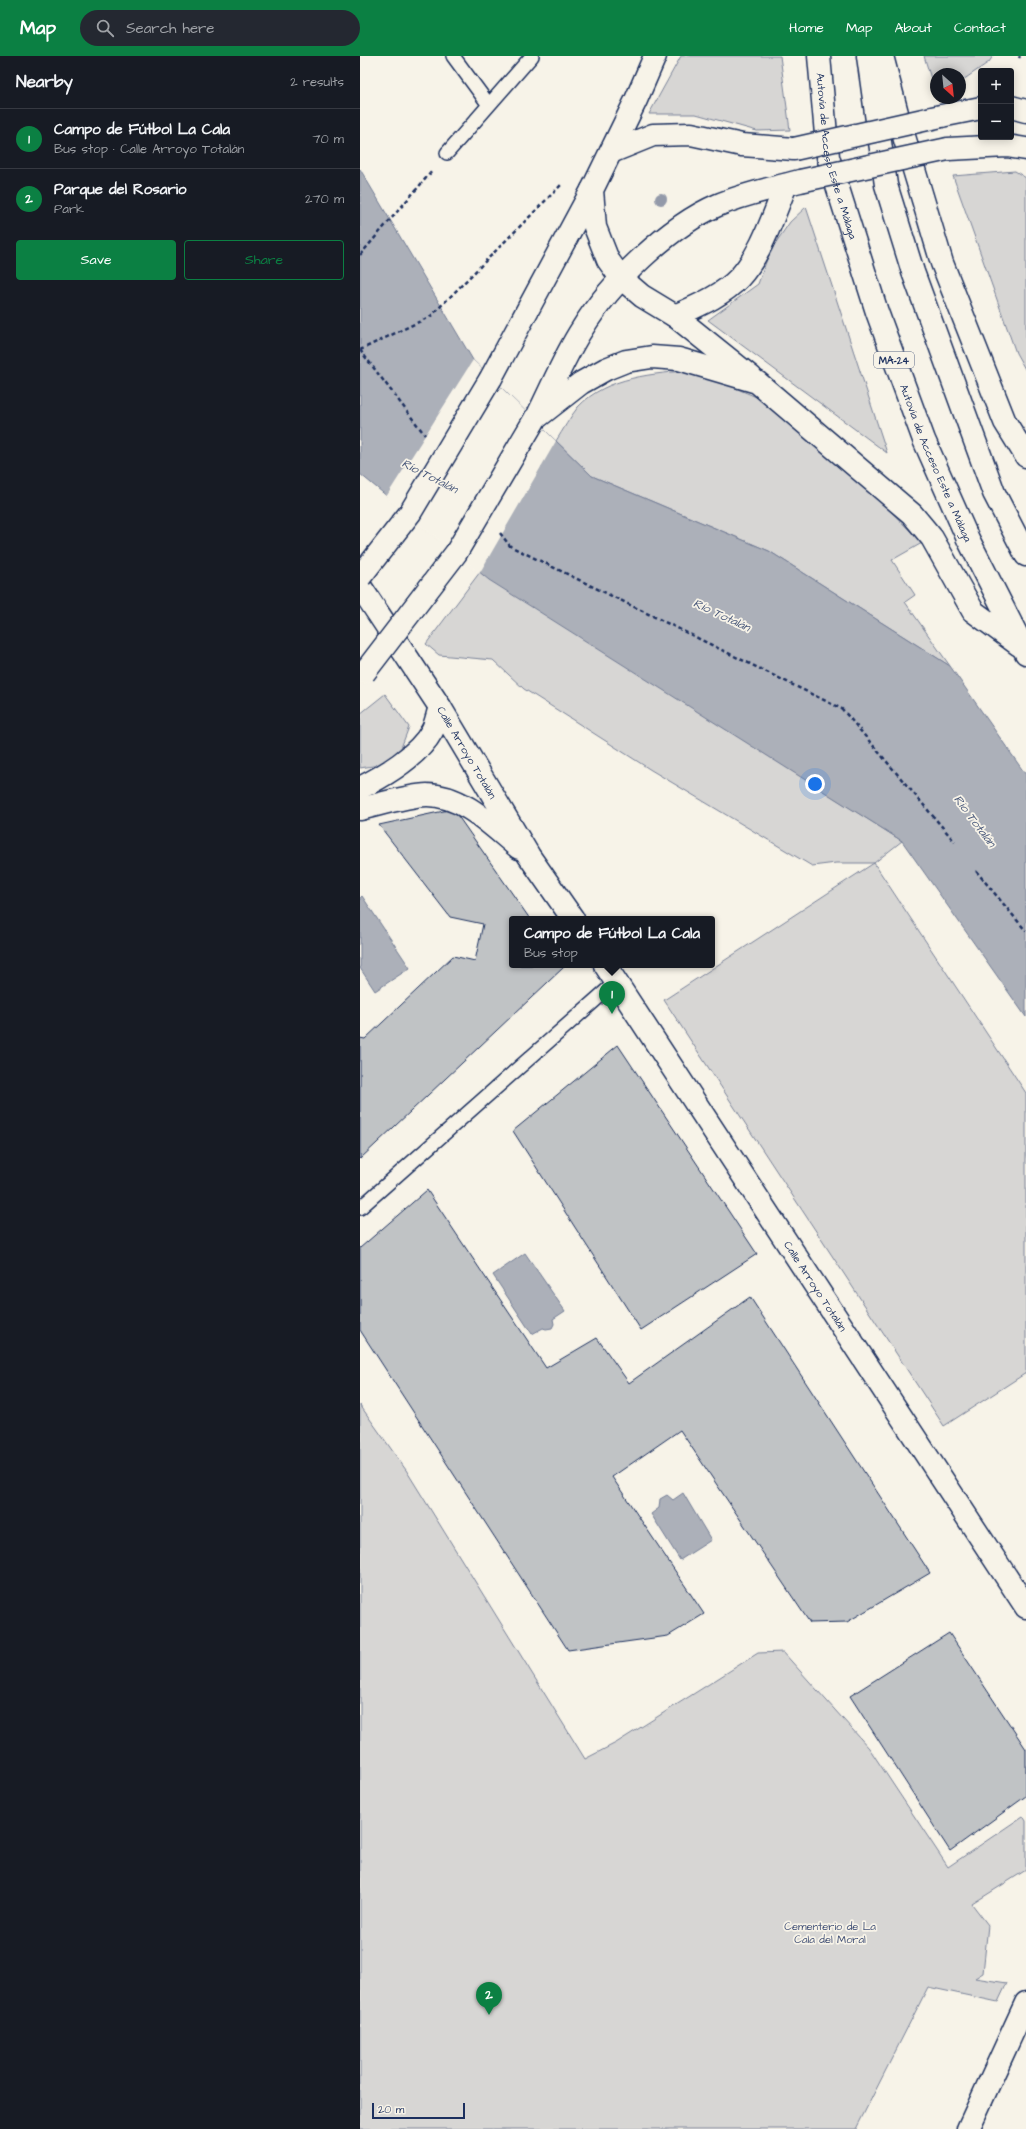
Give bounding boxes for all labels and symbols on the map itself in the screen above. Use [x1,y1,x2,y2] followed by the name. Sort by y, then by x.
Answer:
[930,68,966,104] north arrow
[813,72,861,241] street label: Autovía de Acceso Este a Málaga
[874,352,914,368] road number: MA-24
[896,382,976,545] street label: Autovía de Acceso Este a Málaga
[399,455,462,498] water label: Río Totalán
[691,595,754,636] water label: Río Totalán
[433,704,500,802] street label: Calle Arroyo Totalán
[805,774,825,794] your location
[949,792,1000,852] water label: Río Totalán
[599,981,625,1014] pin: 1
[780,1238,851,1335] street label: Calle Arroyo Totalán
[784,1919,876,1947] park label: Cementerio de La Cala del Moral
[476,1982,502,2015] pin: 2
[372,2101,465,2120] scale bar

